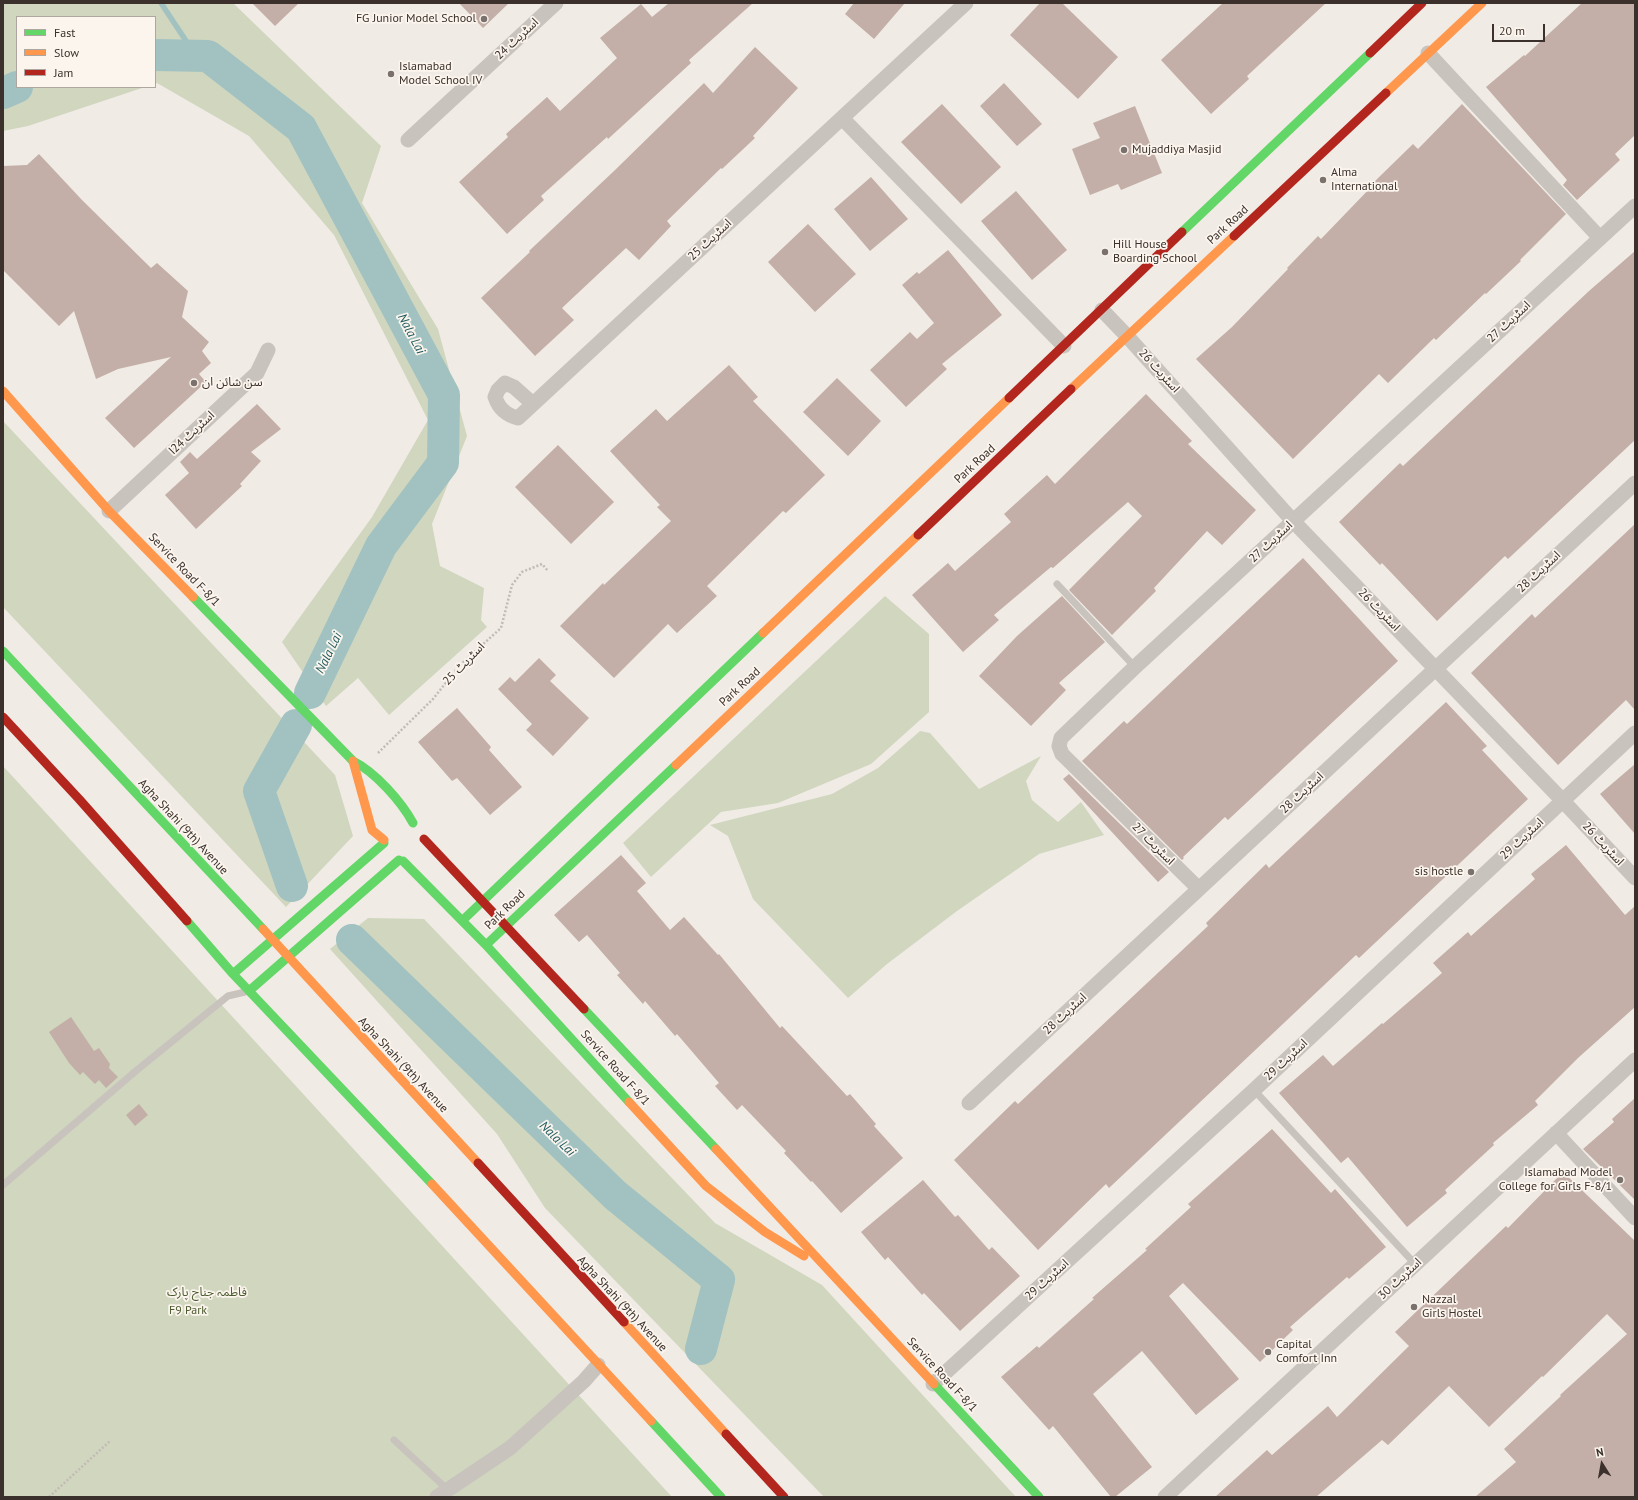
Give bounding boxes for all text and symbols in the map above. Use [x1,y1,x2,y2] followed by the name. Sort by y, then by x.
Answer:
[356,12,476,26] place label: FG Junior Model School
[479,14,489,24] marker: FG Junior Model School
[492,15,542,63] street label: اسٹریٹ 24
[16,16,156,88] legend
[1494,16,1547,42] scale bar
[1499,23,1525,38] text: 20 m
[54,25,75,40] text: Fast
[54,45,79,60] text: Slow
[399,60,482,88] place label: Islamabad Model School IV
[54,65,73,80] text: Jam
[386,69,396,79] marker: Islamabad Model School IV
[1132,143,1221,157] place label: Mujaddiya Masjid
[1119,145,1129,155] marker: Mujaddiya Masjid
[1331,166,1397,194] place label: Alma International
[1318,175,1328,185] marker: Alma International
[1205,202,1251,248] street label: Park Road
[685,216,735,264] street label: اسٹریٹ 25
[1113,238,1197,266] place label: Hill House Boarding School
[1100,247,1110,257] marker: Hill House Boarding School
[1484,298,1534,346] street label: اسٹریٹ 27
[394,311,428,357] water label: Nala Lai
[1136,346,1182,396] street label: اسٹریٹ 26
[202,376,263,390] place label: سن شائن ان
[189,378,199,388] marker: سن شائن ان
[166,408,218,458] street label: اسٹریٹ 24ا
[952,441,998,487] street label: Park Road
[1246,518,1296,566] street label: اسٹریٹ 27
[145,530,223,610] street label: Service Road F-8/1
[1514,548,1564,596] street label: اسٹریٹ 28
[1355,586,1403,634] street label: اسٹریٹ 26
[312,630,346,676] water label: Nala Lai
[440,640,488,688] street label: اسٹریٹ 25
[717,664,763,710] street label: Park Road
[1277,769,1327,817] street label: اسٹریٹ 28
[135,776,231,878] street label: Agha Shahi (9th) Avenue
[1497,815,1547,863] street label: اسٹریٹ 29
[1579,819,1627,869] street label: اسٹریٹ 26
[1129,820,1177,868] street label: اسٹریٹ 27
[1415,865,1463,879] place label: sis hostle
[1466,867,1476,877] marker: sis hostle
[482,887,528,933] street label: Park Road
[1040,990,1090,1038] street label: اسٹریٹ 28
[355,1014,451,1116] street label: Agha Shahi (9th) Avenue
[577,1027,653,1109] street label: Service Road F-8/1
[1261,1036,1311,1084] street label: اسٹریٹ 29
[536,1118,578,1160] water label: Nala Lai
[1499,1166,1612,1194] place label: Islamabad Model College for Girls F-8/1
[1615,1175,1625,1185] marker: Islamabad Model College for Girls F-8/1
[574,1253,670,1355] street label: Agha Shahi (9th) Avenue
[1375,1255,1425,1303] street label: اسٹریٹ 30
[1022,1257,1072,1303] street label: اسٹریٹ 29
[167,1286,247,1300] park label: فاطمہ جناح پارک
[1422,1293,1481,1321] place label: Nazzal Girls Hostel
[1409,1302,1419,1312] marker: Nazzal Girls Hostel
[169,1304,207,1318] park label: F9 Park
[904,1335,980,1415] street label: Service Road F-8/1
[1276,1338,1337,1366] place label: Capital Comfort Inn
[1263,1347,1273,1357] marker: Capital Comfort Inn
[1582,1444,1622,1484] north arrow
[1595,1445,1605,1460] text: N

